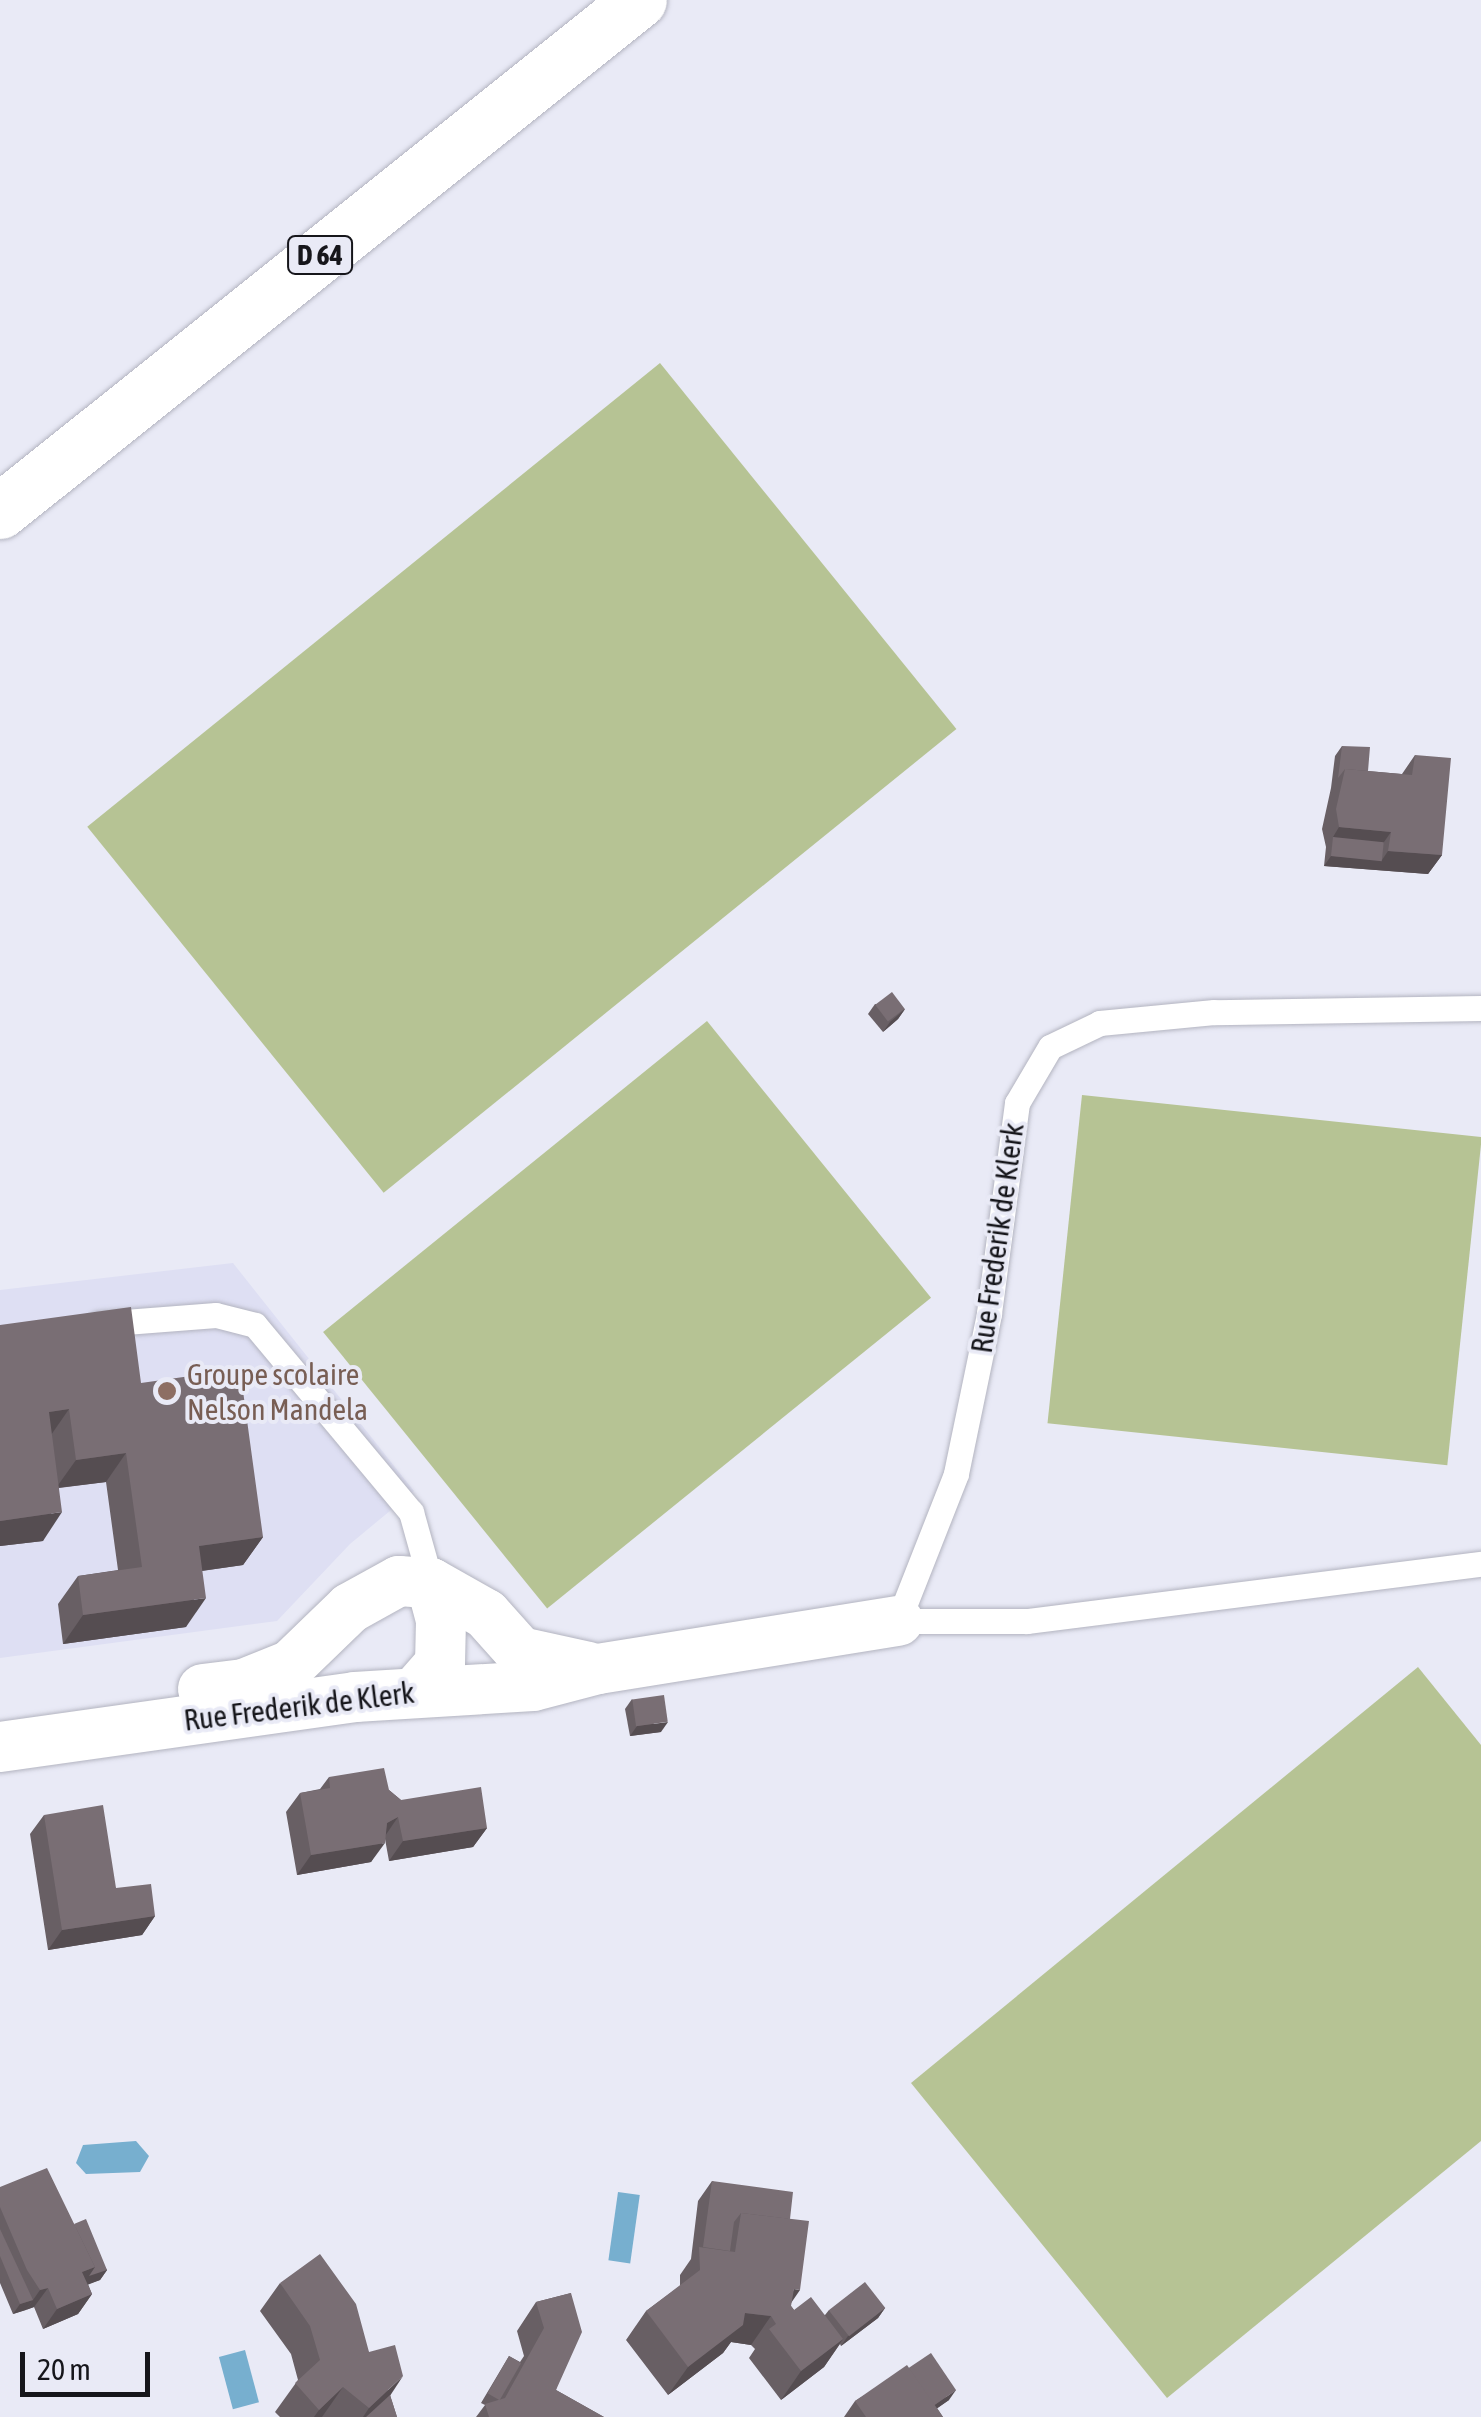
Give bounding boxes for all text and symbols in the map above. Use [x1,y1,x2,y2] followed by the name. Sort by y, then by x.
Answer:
[285,232,355,278] road number: D 64
[963,1121,1031,1355] street label: Rue Frederik de Klerk
[187,1356,368,1426] place label: Groupe scolaire Nelson Mandela
[156,1380,178,1402] marker: Groupe scolaire Nelson Mandela
[182,1674,416,1738] street label: Rue Frederik de Klerk
[25,2332,155,2394] scale bar
[37,2352,91,2386] text: 20 m

